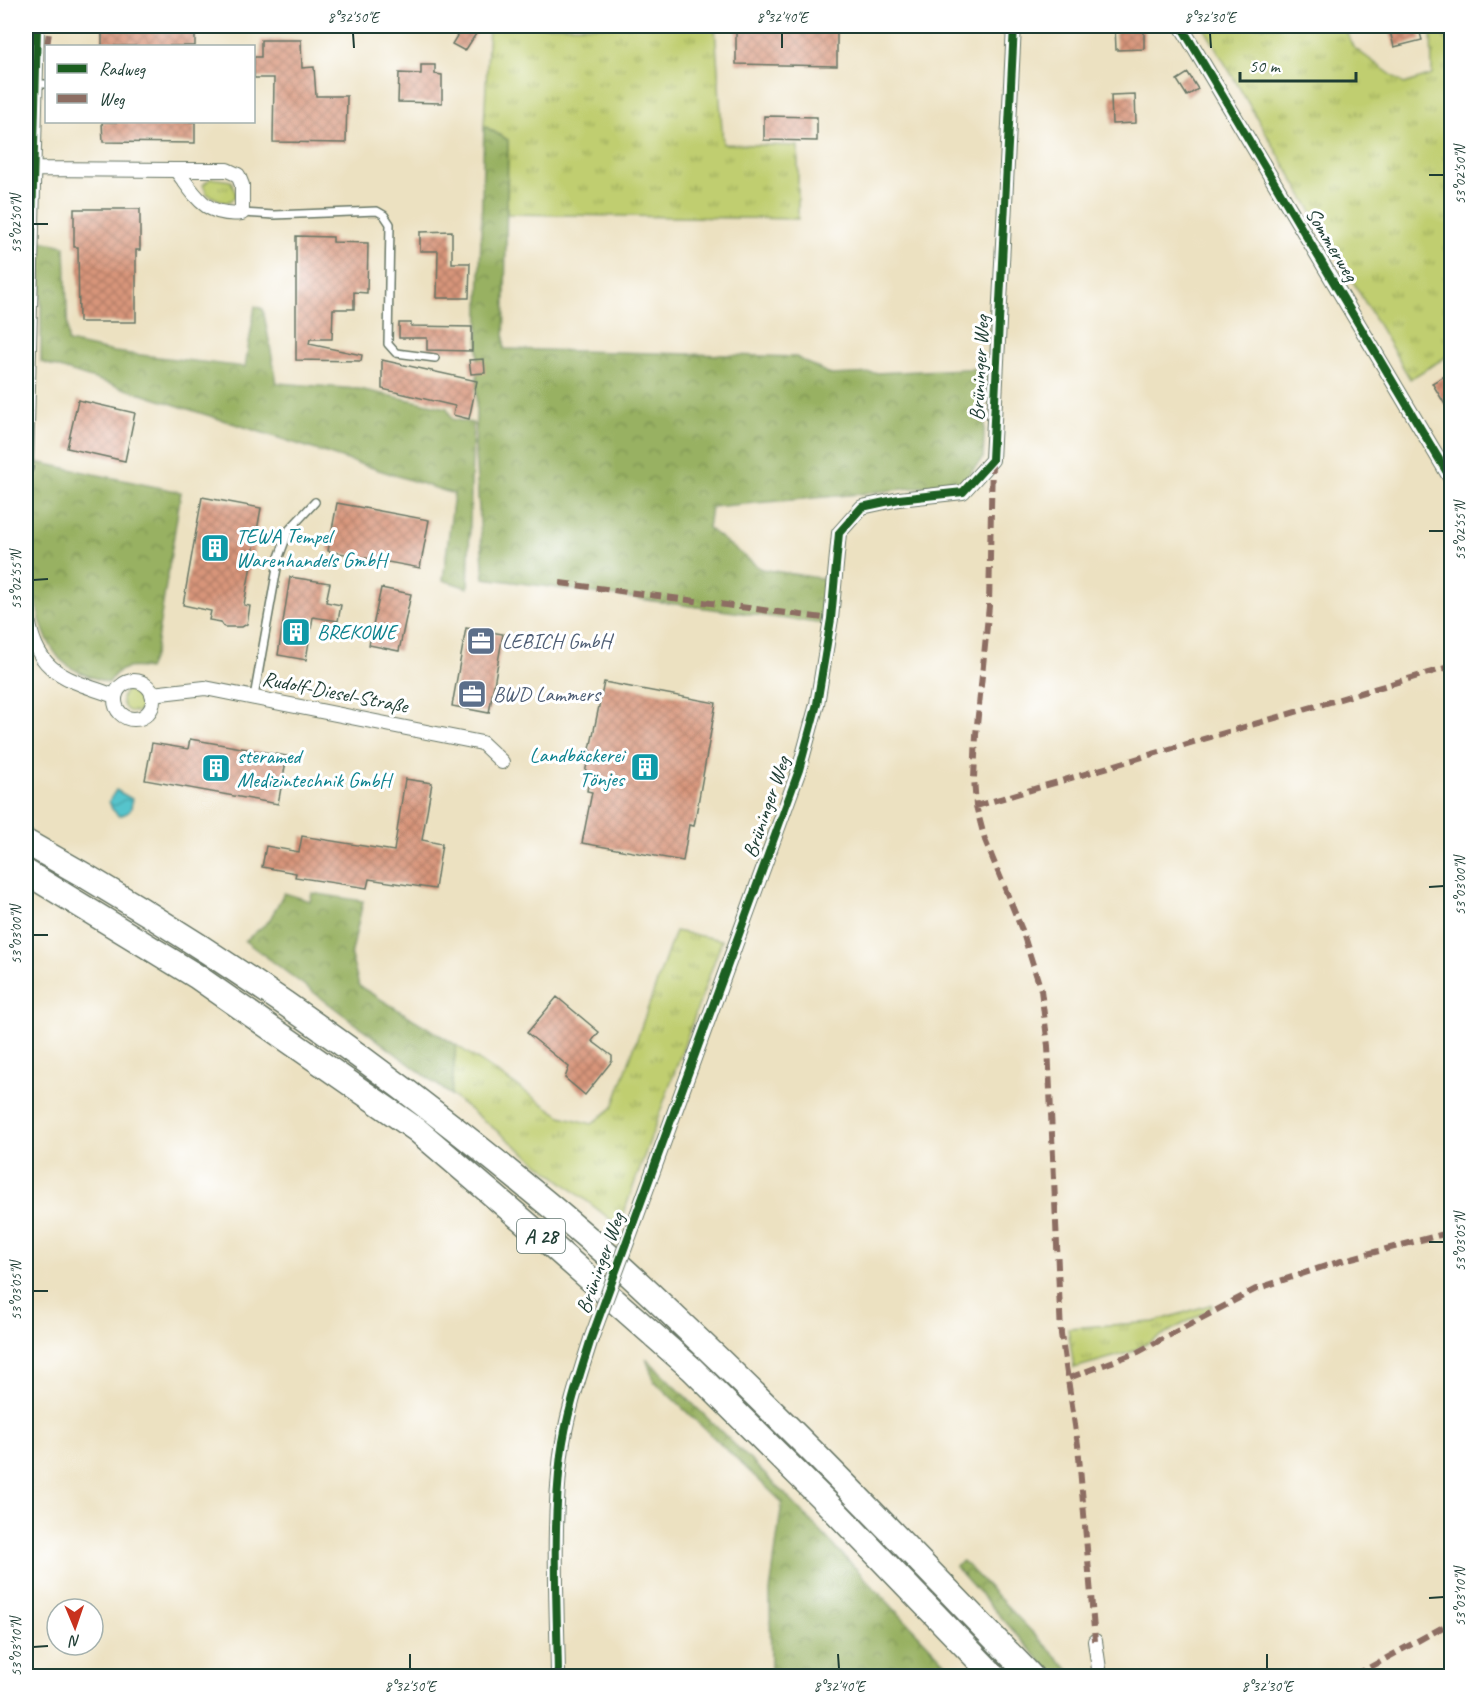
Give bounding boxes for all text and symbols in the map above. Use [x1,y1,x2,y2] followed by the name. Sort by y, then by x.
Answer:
[327,8,381,27] text: 8°32'50"E
[756,8,810,27] text: 8°32'40"E
[1184,8,1238,27] text: 8°32'30"E
[45,45,255,123] legend
[1240,45,1356,83] scale bar
[1249,55,1282,77] text: 50 m
[99,58,147,80] text: Radweg
[99,88,126,110] text: Weg
[1451,142,1470,205] text: 53°02'50"N
[7,191,26,254] text: 53°02'50"N
[1300,202,1365,287] street label: Sommerweg
[963,313,995,421] street label: Brüninger Weg
[1451,498,1470,561] text: 53°02'55"N
[236,523,390,573] place label: TEWA Tempel Warenhandels GmbH
[199,532,231,564] building icon: TEWA Tempel Warenhandels GmbH
[7,547,26,610] text: 53°02'55"N
[280,616,312,648] building icon: BREKOWE
[317,619,399,645] place label: BREKOWE
[465,625,497,657] office icon: LEBICH GmbH
[502,628,614,654] place label: LEBICH GmbH
[260,665,412,719] street label: Rudolf-Diesel-Straße
[456,678,488,710] office icon: BWD Lammers
[493,681,602,707] place label: BWD Lammers
[530,742,627,792] place label: Landbäckerei Tönjes
[237,743,394,793] place label: steramed Medizintechnik GmbH
[629,751,661,783] building icon: Landbäckerei Tönjes
[737,751,796,861] street label: Brüninger Weg
[200,752,232,784] building icon: steramed Medizintechnik GmbH
[1451,853,1470,916] text: 53°03'00"N
[7,902,26,965] text: 53°03'00"N
[570,1208,631,1317] street label: Brüninger Weg
[1451,1209,1470,1272] text: 53°03'05"N
[517,1219,565,1253] road number: A 28
[7,1258,26,1321] text: 53°03'05"N
[1451,1564,1470,1627] text: 53°03'10"N
[45,1597,105,1657] north arrow
[7,1614,26,1677] text: 53°03'10"N
[67,1631,81,1651] text: N
[384,1677,438,1696] text: 8°32'50"E
[813,1677,867,1696] text: 8°32'40"E
[1241,1677,1295,1696] text: 8°32'30"E

